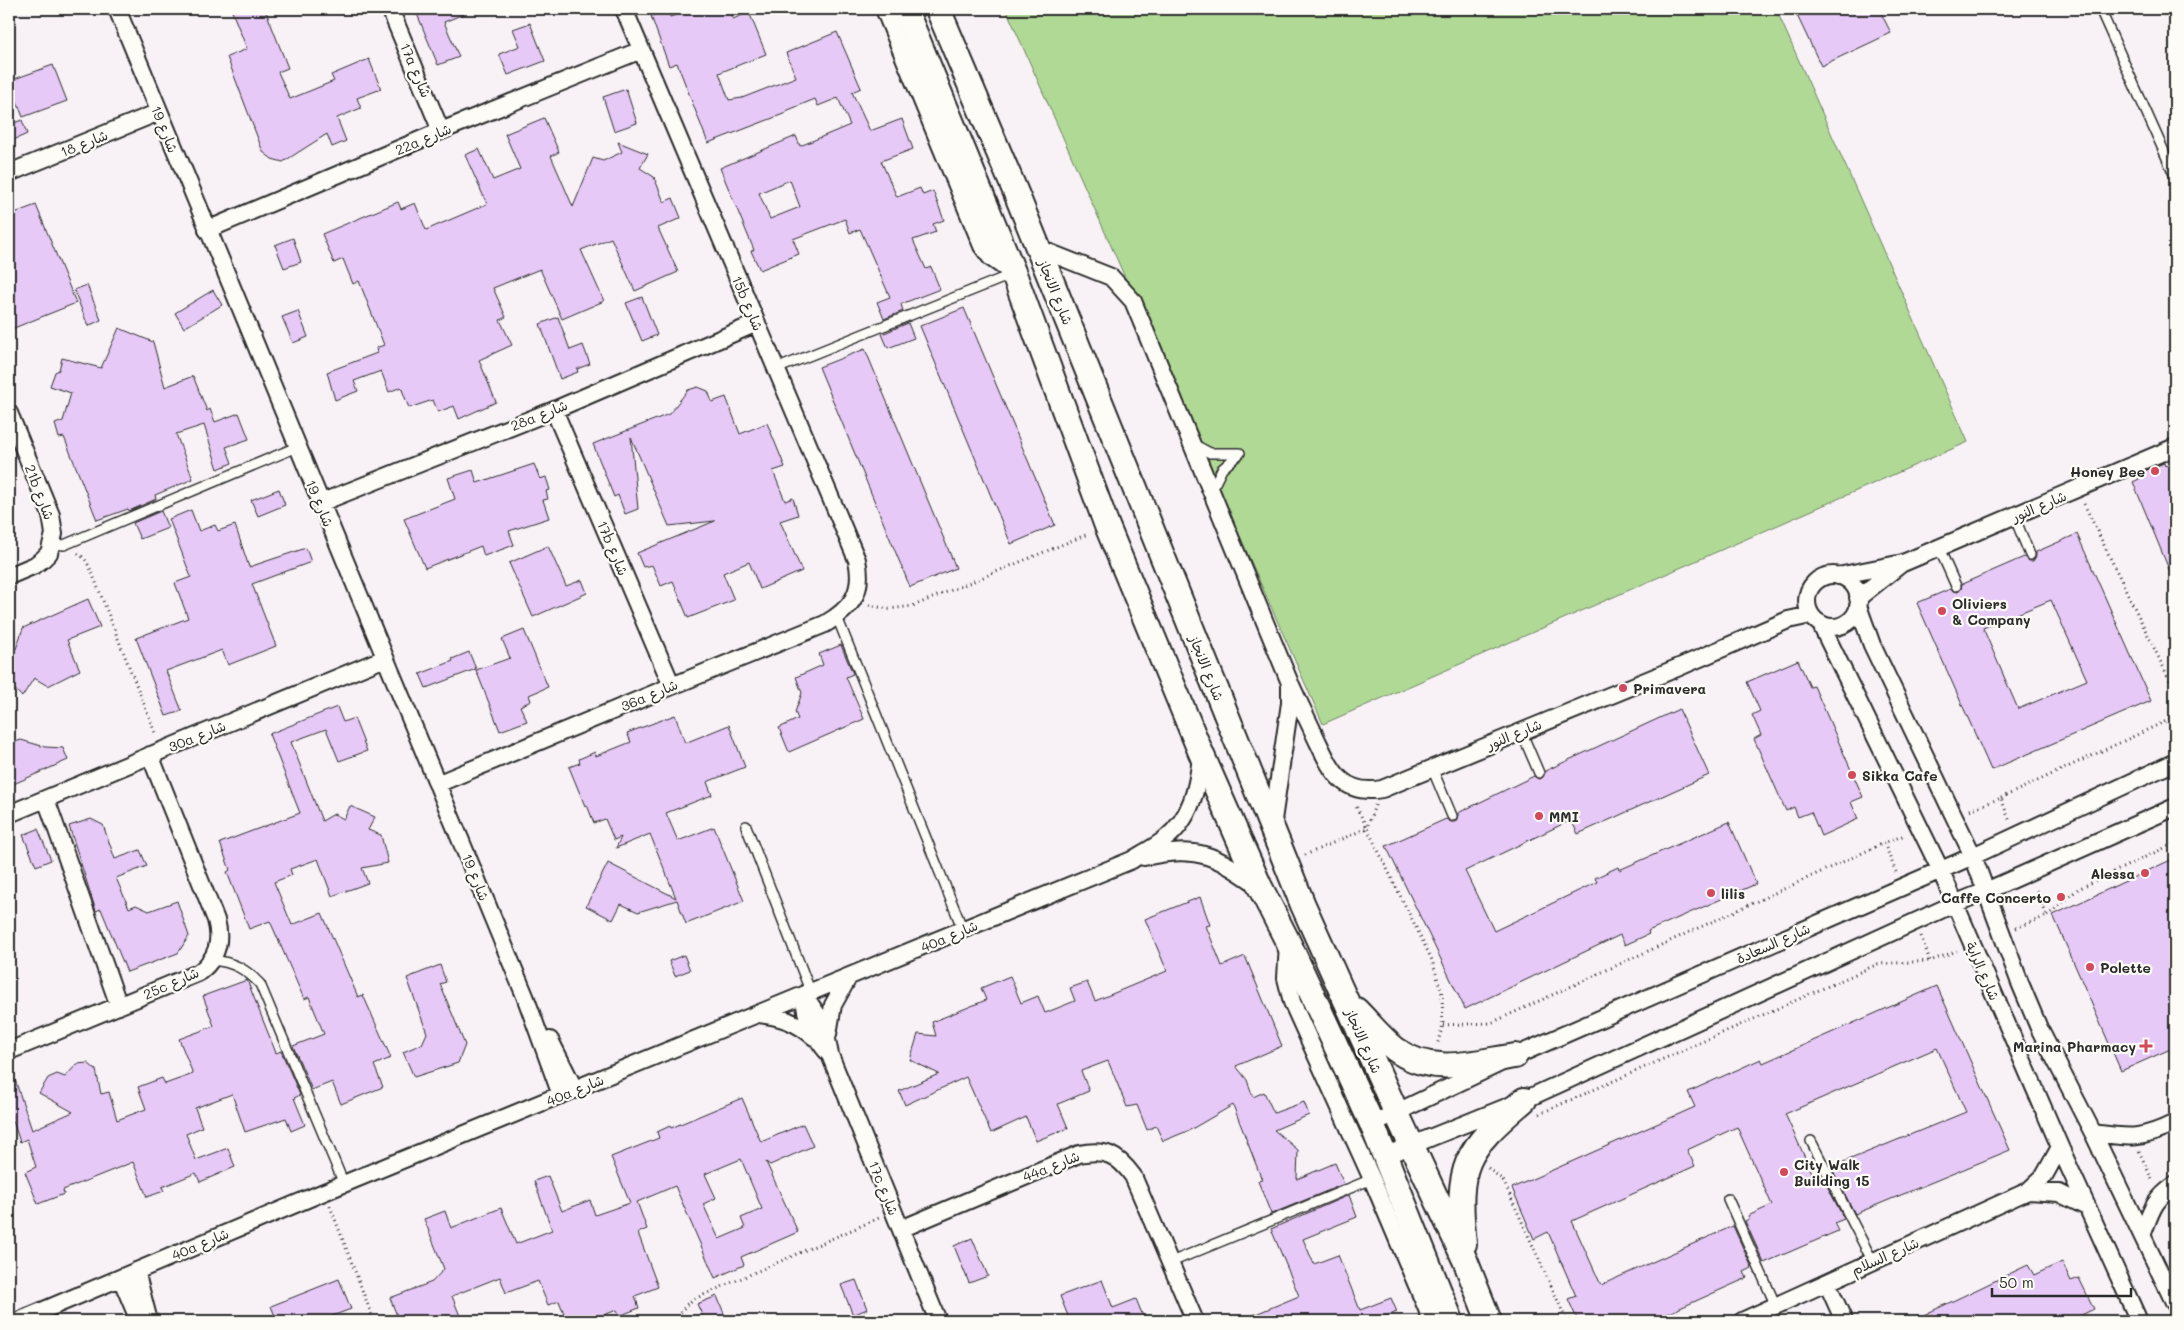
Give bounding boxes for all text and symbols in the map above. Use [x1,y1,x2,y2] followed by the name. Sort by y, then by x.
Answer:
[395,40,436,101] street label: 17a شارع
[146,103,183,156] street label: شارع 19
[392,119,454,160] street label: 22a شارع
[57,125,111,162] street label: شارع 18
[1033,256,1078,328] street label: شارع الانجاز
[727,273,768,334] street label: 15b شارع
[508,395,571,436] street label: 28a شارع
[20,462,59,523] street label: 21b شارع
[2070,462,2145,481] place label: Honey Bee
[2149,465,2161,477] marker: Honey Bee
[301,477,338,530] street label: شارع 19
[2008,486,2070,527] street label: شارع النور
[592,518,633,579] street label: 17b شارع
[1952,594,2031,629] place label: Oliviers & Company
[1936,605,1948,617] marker: Oliviers & Company
[1184,632,1229,704] street label: شارع الانجاز
[618,674,681,716] street label: 36a شارع
[1633,679,1707,698] place label: Primavera
[1617,682,1629,694] marker: Primavera
[1483,714,1545,755] street label: شارع النور
[165,716,229,757] street label: 30a شارع
[1862,766,1938,785] place label: Sikka Cafe
[1846,769,1858,781] marker: Sikka Cafe
[1549,807,1579,826] place label: MMI
[1533,810,1545,822] marker: MMI
[457,851,494,904] street label: شارع 19
[2090,864,2135,883] place label: Alessa
[2139,867,2151,879] marker: Alessa
[1721,884,1745,903] place label: lilis
[1705,887,1717,899] marker: lilis
[1941,888,2051,907] place label: Caffe Concerto
[2055,891,2067,903] marker: Caffe Concerto
[918,915,981,957] street label: 40a شارع
[1733,918,1813,969] street label: شارع السعادة
[1961,939,2004,1004] street label: شارع الراية
[2100,958,2151,977] place label: Polette
[2084,961,2096,973] marker: Polette
[140,962,202,1005] street label: 25c شارع
[1340,1005,1387,1077] street label: شارع الانجاز
[2013,1037,2136,1056] place label: Marina Pharmacy
[2140,1040,2152,1052] marker: Marina Pharmacy
[543,1070,607,1111] street label: 40a شارع
[1020,1146,1083,1187] street label: 44a شارع
[1794,1155,1869,1190] place label: City Walk Building 15
[864,1158,903,1218] street label: 17c شارع
[1778,1166,1790,1178] marker: City Walk Building 15
[169,1223,232,1265] street label: 40a شارع
[1848,1233,1923,1281] street label: شارع السلام
[1992,1265,2130,1297] scale bar
[1999,1272,2034,1292] text: 50 m

